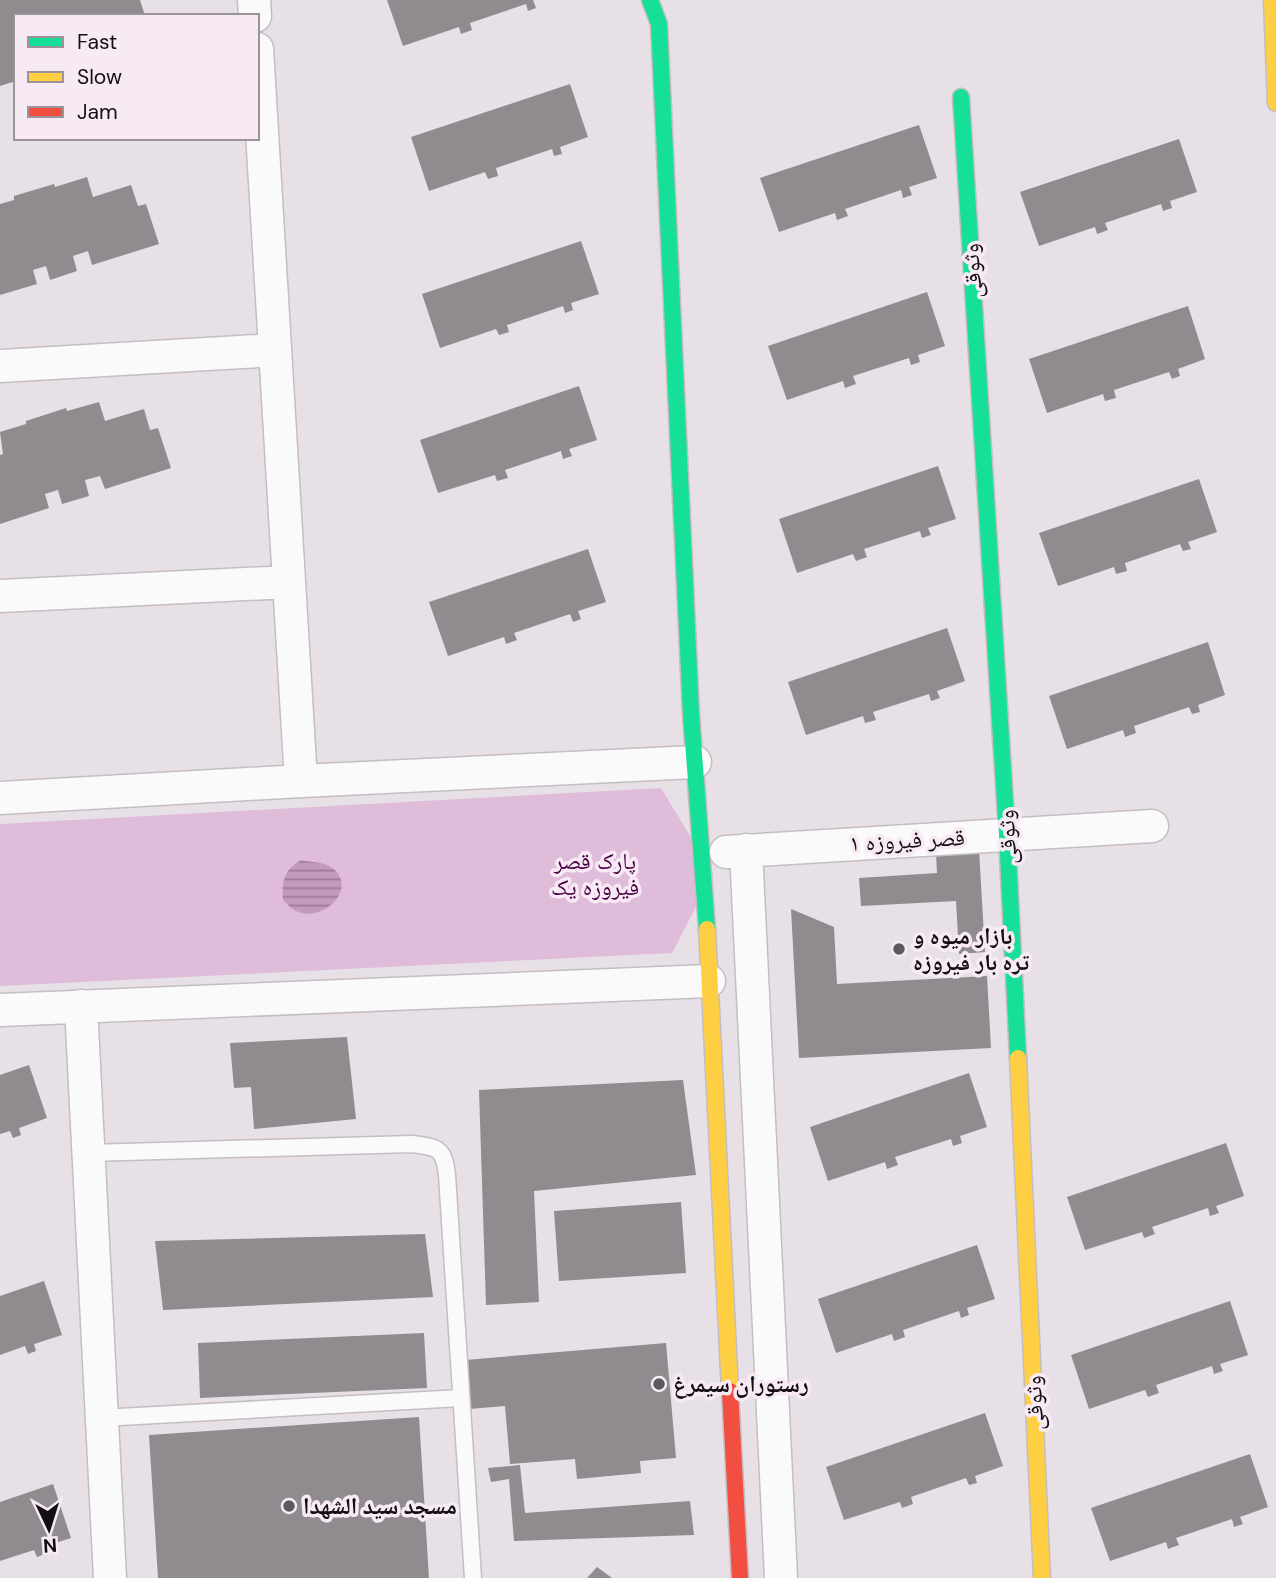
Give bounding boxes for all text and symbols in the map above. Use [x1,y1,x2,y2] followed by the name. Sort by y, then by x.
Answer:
[14,14,259,140] legend
[77,28,117,56] text: Fast
[77,63,122,91] text: Slow
[77,98,118,126] text: Jam
[955,243,989,299] street label: وثوقی
[991,809,1023,865] street label: وثوقی
[848,822,966,858] street label: قصر فیروزه ۱
[551,846,639,902] park label: پارک قصر فیروزه یک
[913,921,1030,977] place label: بازار میوه و تره بار فیروزه
[891,941,907,957] marker: بازار میوه و تره بار فیروزه
[673,1369,809,1399] place label: رستوران سیمرغ
[1018,1375,1050,1431] street label: وثوقی
[651,1376,667,1392] marker: رستوران سیمرغ
[303,1491,457,1521] place label: مسجد سید الشهدا
[14,1494,84,1564] north arrow
[281,1498,297,1514] marker: مسجد سید الشهدا
[42,1533,58,1558] text: N

